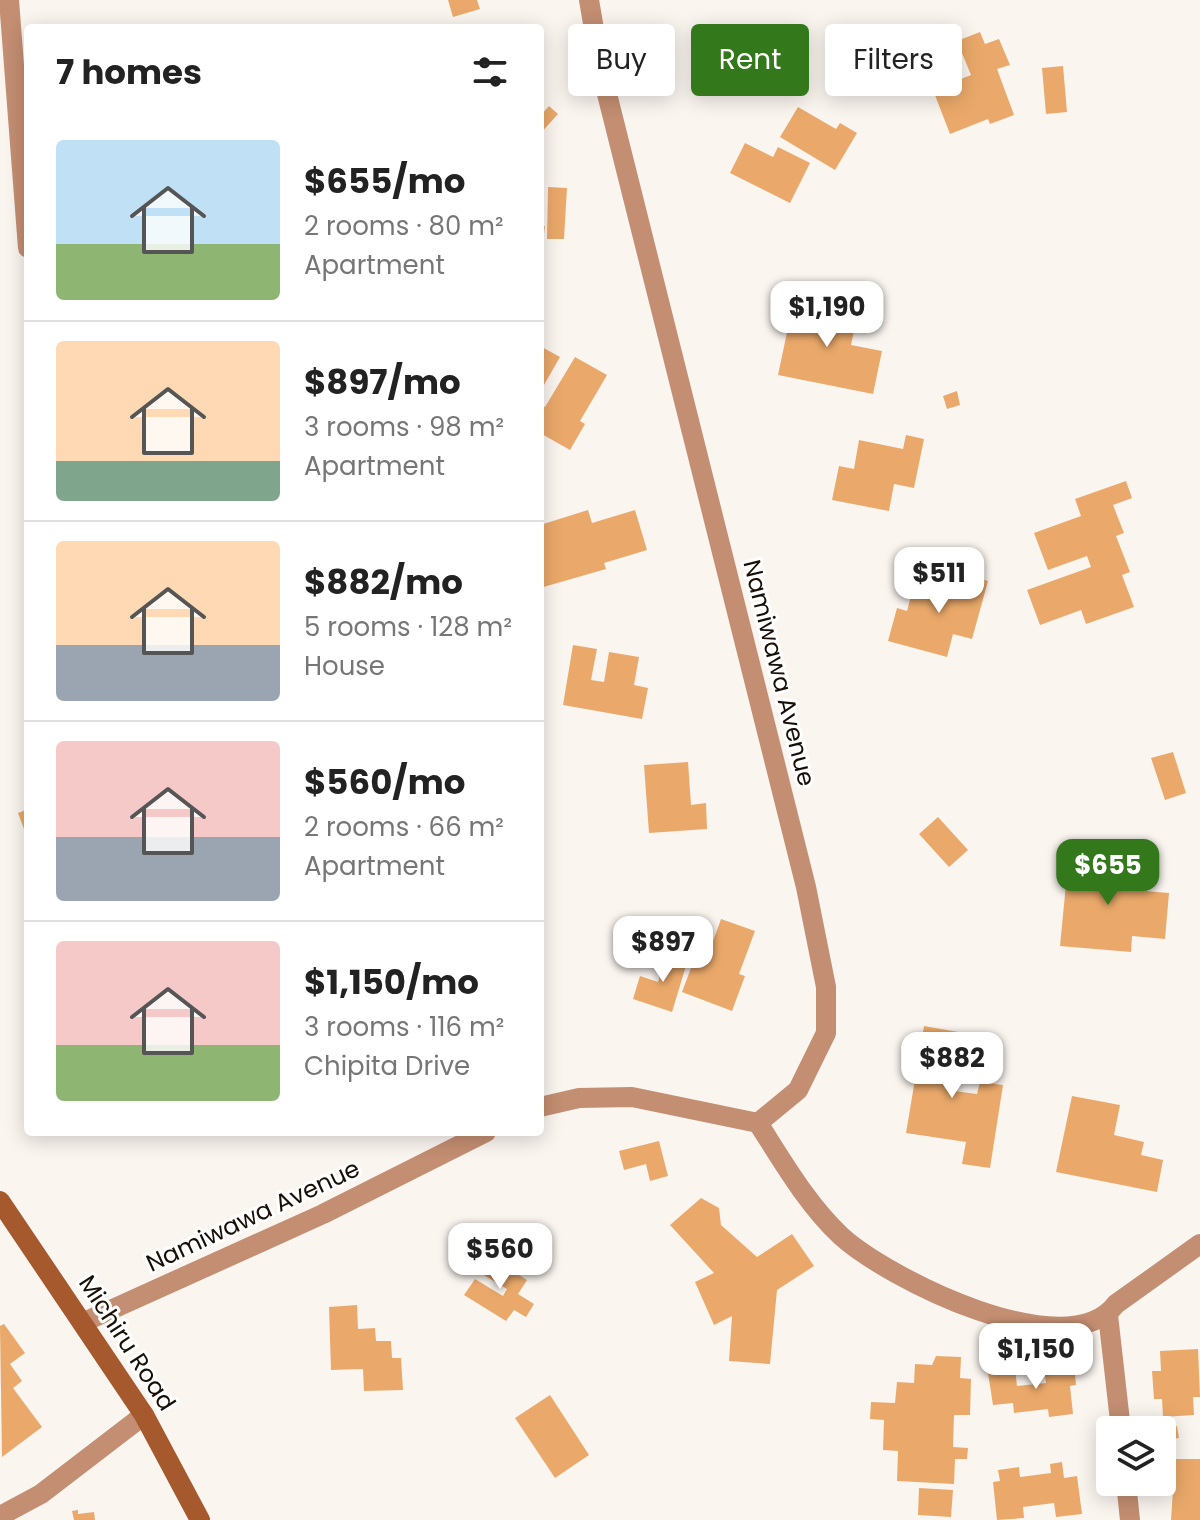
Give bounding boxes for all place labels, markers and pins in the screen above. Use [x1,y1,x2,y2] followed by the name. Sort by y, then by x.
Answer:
[762,281,892,349] pin: $1,190
[892,547,986,615] pin: $511
[1061,839,1155,907] pin: $655
[616,916,710,984] pin: $897
[905,1032,999,1100] pin: $882
[453,1223,547,1291] pin: $560
[971,1323,1101,1391] pin: $1,150

